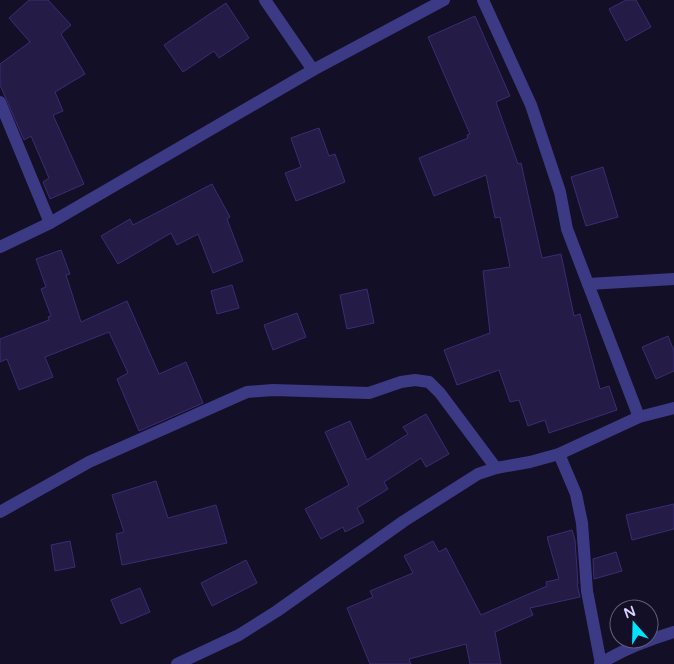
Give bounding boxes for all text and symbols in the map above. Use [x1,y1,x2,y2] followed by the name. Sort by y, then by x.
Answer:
[609,599,659,649] north arrow
[622,602,638,622] text: N

